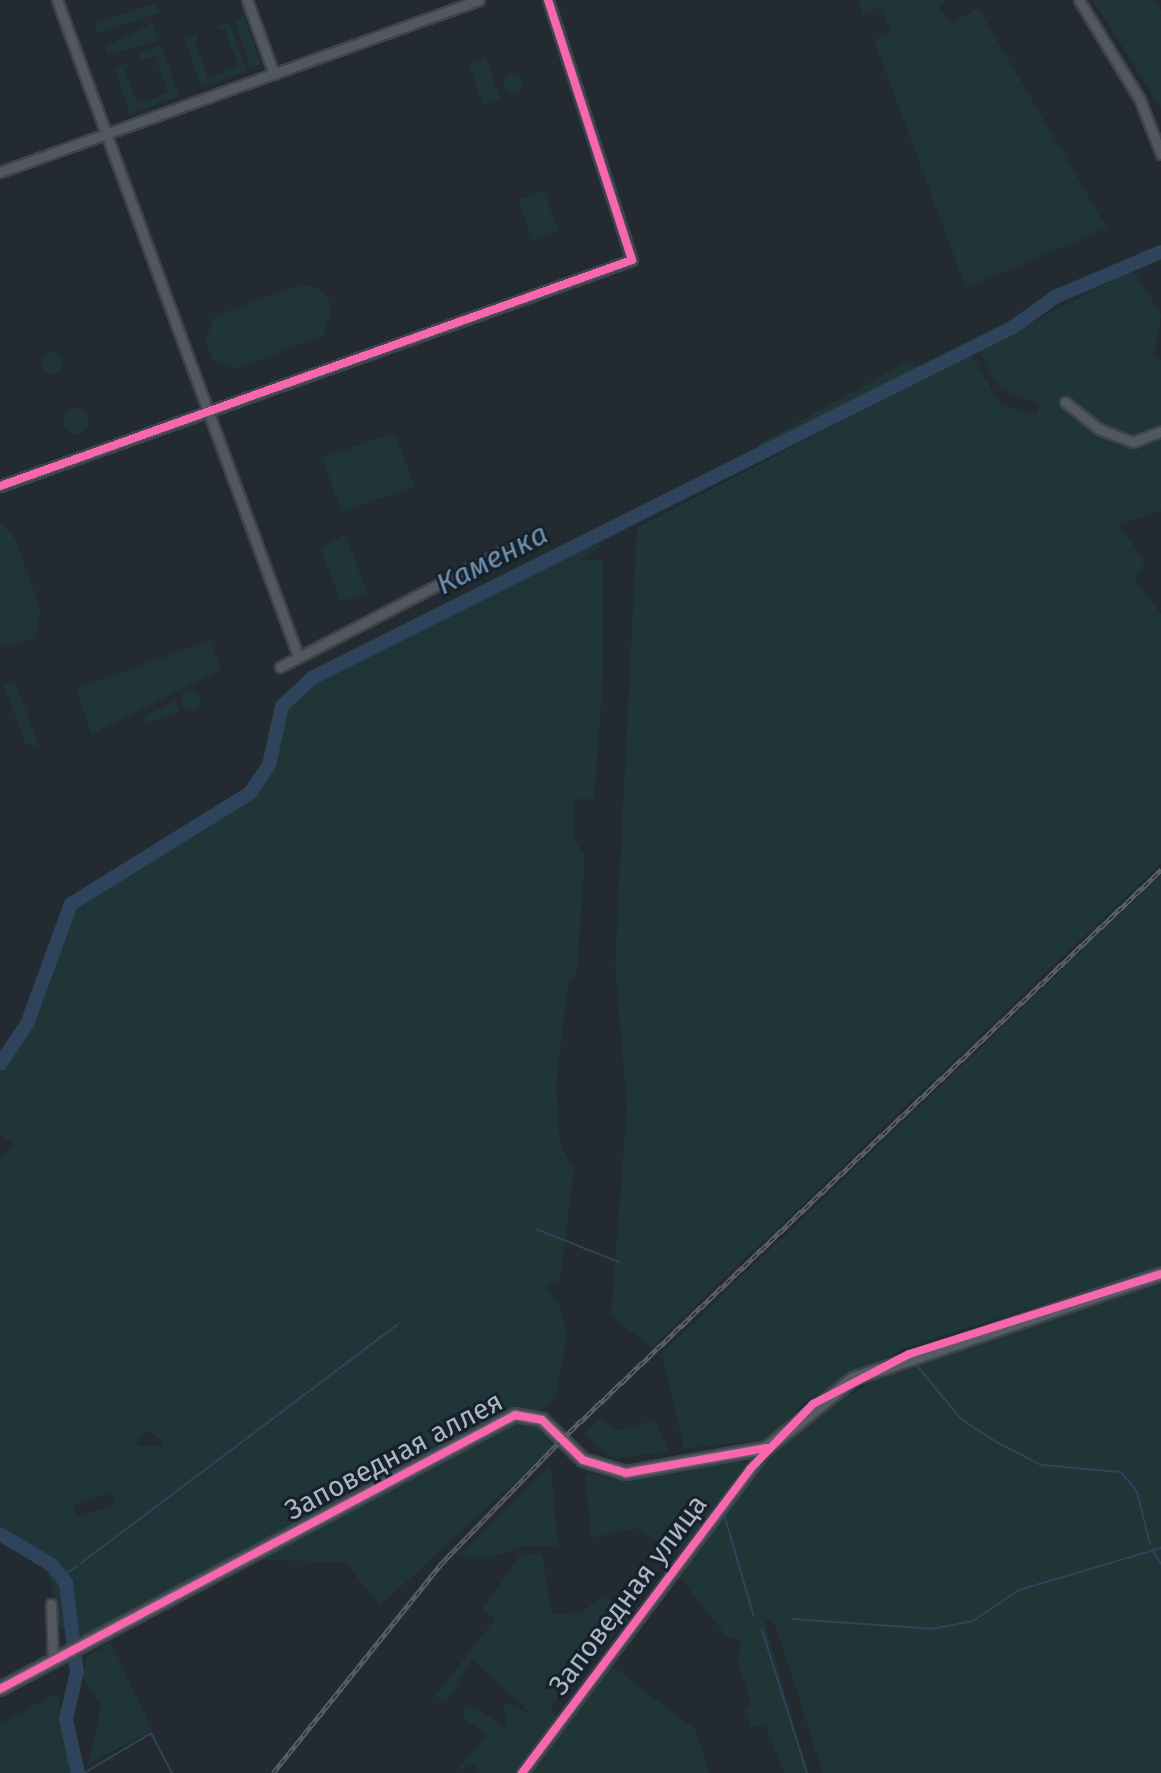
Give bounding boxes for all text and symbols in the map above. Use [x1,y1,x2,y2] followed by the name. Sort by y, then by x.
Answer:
[430,516,554,602] water label: Каменка
[279,1384,509,1528] street label: Заповедная аллея
[542,1488,714,1702] street label: Заповедная улица

